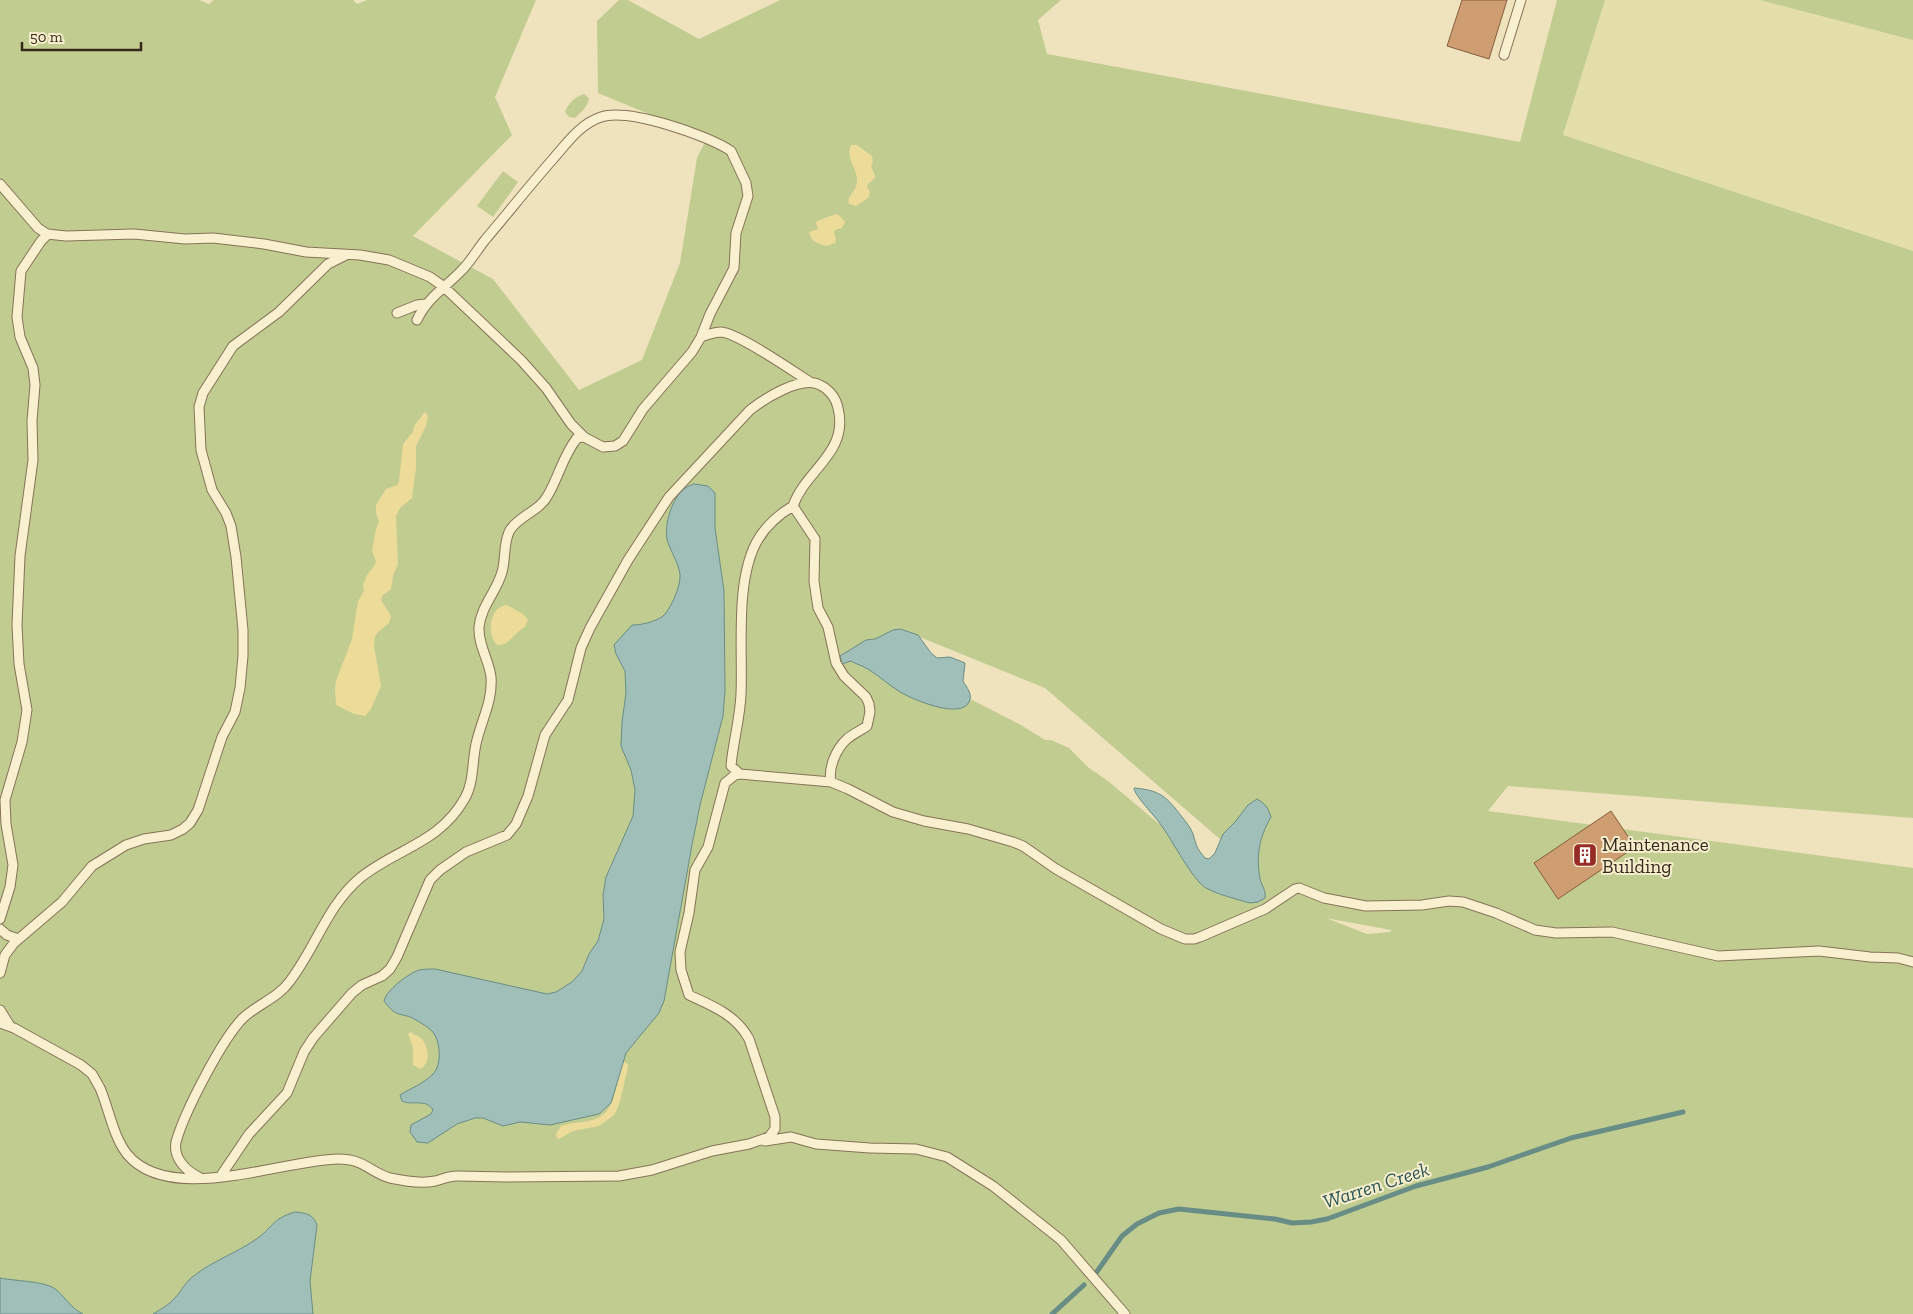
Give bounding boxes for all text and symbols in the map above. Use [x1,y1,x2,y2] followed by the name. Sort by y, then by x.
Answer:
[22,20,141,52] scale bar
[30,28,63,46] text: 50 m
[1602,833,1709,878] place label: Maintenance Building
[1572,842,1598,868] building icon: Maintenance Building
[1320,1157,1432,1213] water label: Warren Creek

